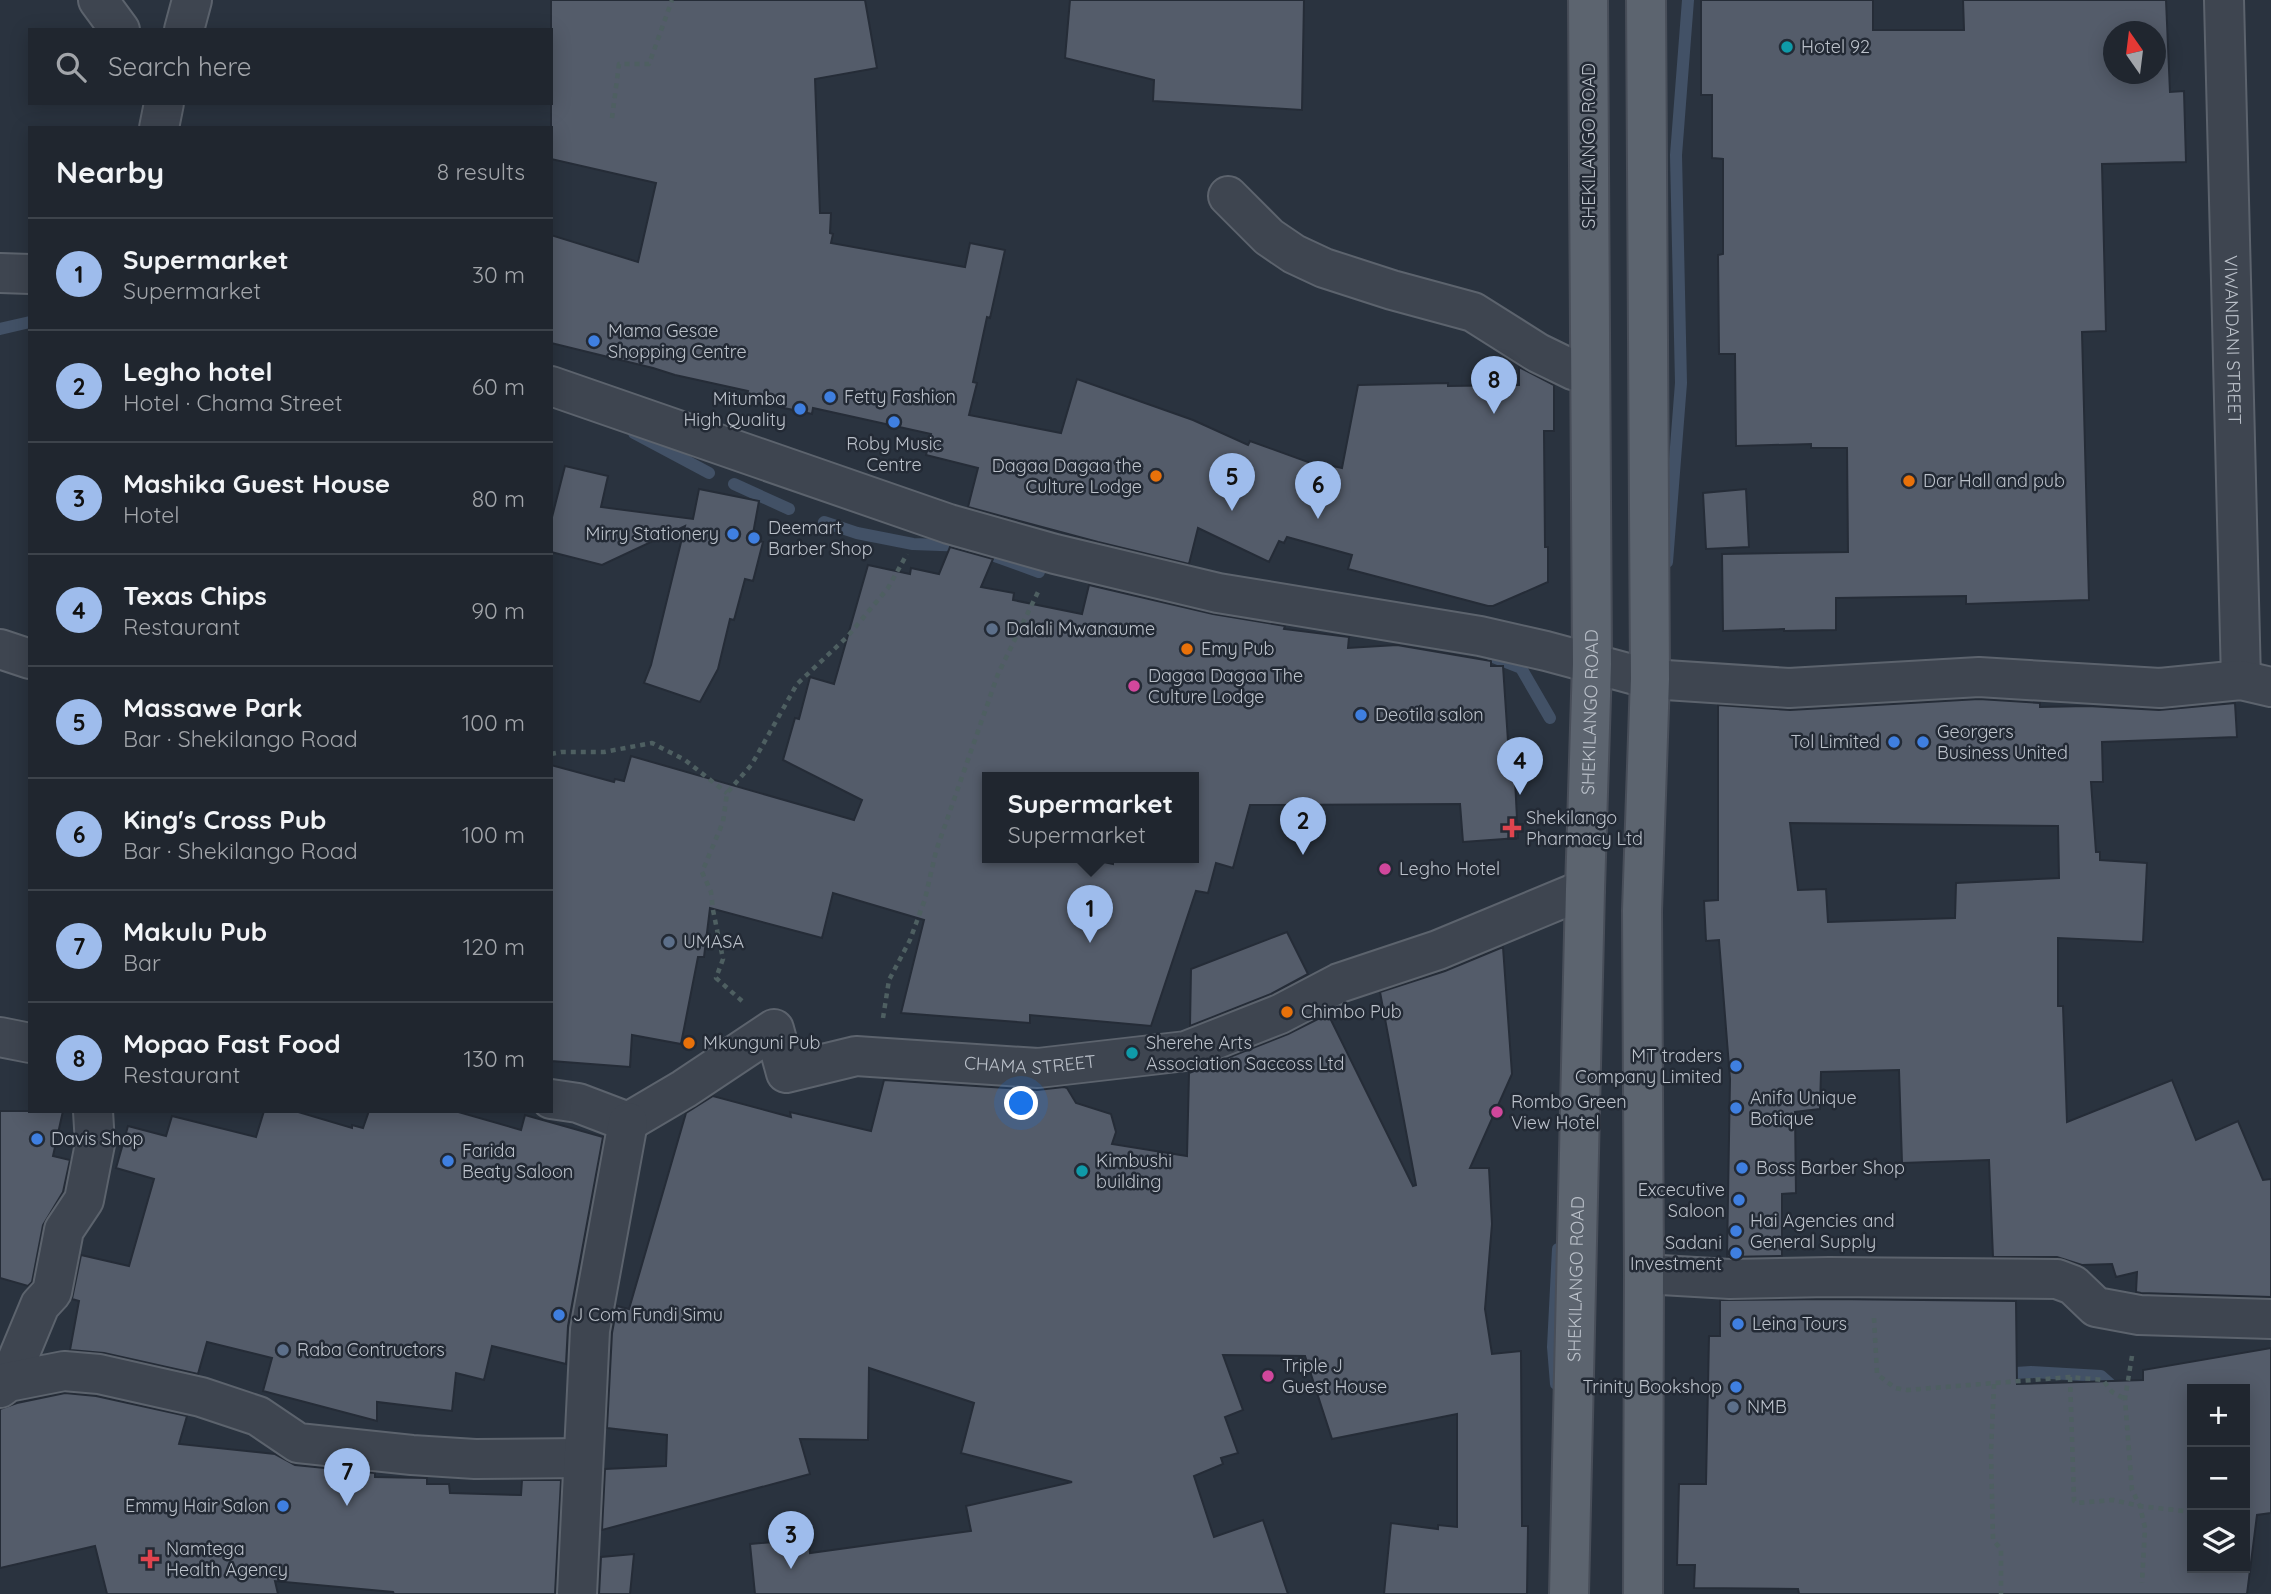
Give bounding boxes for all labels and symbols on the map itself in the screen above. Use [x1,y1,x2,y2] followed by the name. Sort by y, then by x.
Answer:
[2103,21,2166,84] north arrow
[1801,35,1870,58] place label: Hotel 92
[1779,39,1795,55] marker: Hotel 92
[1577,63,1600,229] street label: SHEKILANGO ROAD
[2219,255,2247,425] street label: VIWANDANI STREET
[608,319,747,363] place label: Mama Gesae Shopping Centre
[586,333,602,349] marker: Mama Gesae Shopping Centre
[1471,356,1517,414] pin: 8
[844,385,956,408] place label: Fetty Fashion
[683,387,786,431] place label: Mitumba High Quality
[822,389,838,405] marker: Fetty Fashion
[792,401,808,417] marker: Mitumba High Quality
[886,414,902,430] marker: Roby Music Centre
[846,432,942,476] place label: Roby Music Centre
[1209,453,1255,511] pin: 5
[992,454,1142,498] place label: Dagaa Dagaa the Culture Lodge
[1295,461,1341,519] pin: 6
[1148,468,1164,484] marker: Dagaa Dagaa the Culture Lodge
[1923,469,2065,492] place label: Dar Hall and pub
[1901,473,1917,489] marker: Dar Hall and pub
[768,516,873,560] place label: Deemart Barber Shop
[586,522,719,545] place label: Mirry Stationery
[725,526,741,542] marker: Mirry Stationery
[746,530,762,546] marker: Deemart Barber Shop
[1006,617,1155,640] place label: Dalali Mwanaume
[984,621,1000,637] marker: Dalali Mwanaume
[1576,629,1603,795] street label: SHEKILANGO ROAD
[1201,637,1275,660] place label: Emy Pub
[1179,641,1195,657] marker: Emy Pub
[1148,664,1303,708] place label: Dagaa Dagaa The Culture Lodge
[1126,678,1142,694] marker: Dagaa Dagaa The Culture Lodge
[1375,703,1484,726] place label: Deotila salon
[1353,707,1369,723] marker: Deotila salon
[1937,720,2068,764] place label: Georgers Business United
[1791,730,1880,753] place label: Tol Limited
[1886,734,1902,750] marker: Tol Limited
[1915,734,1931,750] marker: Georgers Business United
[1497,737,1543,795] pin: 4
[1280,797,1326,855] pin: 2
[1526,806,1643,850] place label: Shekilango Pharmacy Ltd
[1504,820,1520,836] marker: Shekilango Pharmacy Ltd
[1399,857,1500,880] place label: Legho Hotel
[1377,861,1393,877] marker: Legho Hotel
[1067,885,1113,943] pin: 1
[683,930,744,953] place label: UMASA
[661,934,677,950] marker: UMASA
[1301,1000,1402,1023] place label: Chimbo Pub
[1279,1004,1295,1020] marker: Chimbo Pub
[703,1031,820,1054] place label: Mkunguni Pub
[1146,1031,1344,1075] place label: Sherehe Arts Association Saccoss Ltd
[681,1035,697,1051] marker: Mkunguni Pub
[1575,1044,1722,1088] place label: MT traders Company Limited
[1124,1045,1140,1061] marker: Sherehe Arts Association Saccoss Ltd
[963,1049,1097,1079] street label: CHAMA STREET
[1728,1058,1744,1074] marker: MT traders Company Limited
[1004,1086,1038,1120] your location
[1750,1086,1857,1130] place label: Anifa Unique Botique
[1511,1090,1627,1134] place label: Rombo Green View Hotel
[1728,1100,1744,1116] marker: Anifa Unique Botique
[1489,1104,1505,1120] marker: Rombo Green View Hotel
[51,1127,144,1150] place label: Davis Shop
[29,1131,45,1147] marker: Davis Shop
[462,1139,573,1183] place label: Farida Beaty Saloon
[1096,1149,1172,1193] place label: Kimbushi building
[440,1153,456,1169] marker: Farida Beaty Saloon
[1756,1156,1905,1179] place label: Boss Barber Shop
[1734,1160,1750,1176] marker: Boss Barber Shop
[1074,1163,1090,1179] marker: Kimbushi building
[1638,1178,1725,1222] place label: Excecutive Saloon
[1731,1192,1747,1208] marker: Excecutive Saloon
[1562,1196,1589,1362] street label: SHEKILANGO ROAD
[1750,1209,1895,1253] place label: Hai Agencies and General Supply
[1728,1223,1744,1239] marker: Hai Agencies and General Supply
[1630,1231,1722,1275] place label: Sadani Investment
[1728,1245,1744,1261] marker: Sadani Investment
[573,1303,723,1326] place label: J Com Fundi Simu
[551,1307,567,1323] marker: J Com Fundi Simu
[1752,1312,1847,1335] place label: Leina Tours
[1730,1316,1746,1332] marker: Leina Tours
[297,1338,445,1361] place label: Raba Contructors
[275,1342,291,1358] marker: Raba Contructors
[1282,1354,1387,1398] place label: Triple J Guest House
[1260,1368,1276,1384] marker: Triple J Guest House
[1583,1375,1722,1398] place label: Trinity Bookshop
[1728,1379,1744,1395] marker: Trinity Bookshop
[1747,1395,1787,1418] place label: NMB
[1725,1399,1741,1415] marker: NMB
[324,1448,370,1506] pin: 7
[125,1494,269,1517] place label: Emmy Hair Salon
[275,1498,291,1514] marker: Emmy Hair Salon
[768,1511,814,1569] pin: 3
[166,1537,288,1581] place label: Namtega Health Agency
[140,1549,160,1569] marker: Namtega Health Agency

